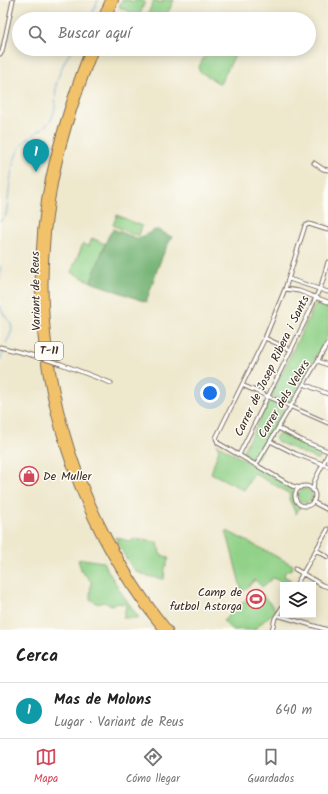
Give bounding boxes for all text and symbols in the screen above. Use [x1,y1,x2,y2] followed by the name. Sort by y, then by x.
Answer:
[12,12,316,56] search box
[58,22,131,46] text: Buscar aquí
[26,23,48,45] icon: search
[23,139,49,172] pin: 1
[26,251,46,331] street label: Variant de Reus
[229,292,315,440] street label: Carrer de Josep Ribera i Sants
[35,342,63,360] road number: T-11
[253,356,315,442] street label: Carrer dels Velers
[200,383,220,403] your location
[18,465,40,487] shop icon: De Muller
[43,467,92,486] place label: De Muller
[280,582,316,618] map controls
[280,582,316,618] button: layers
[170,583,243,616] place label: Camp de futbol Astorga
[245,588,267,610] sports icon: Camp de futbol Astorga
[16,643,58,670] text: Cerca
[54,688,151,712] text: Mas de Molons
[27,700,31,721] text: 1
[276,700,312,721] text: 640 m
[54,712,184,733] text: Lugar · Variant de Reus
[34,746,58,788] tab: Mapa
[126,746,180,788] tab: Cómo llegar
[248,746,294,788] tab: Guardados

